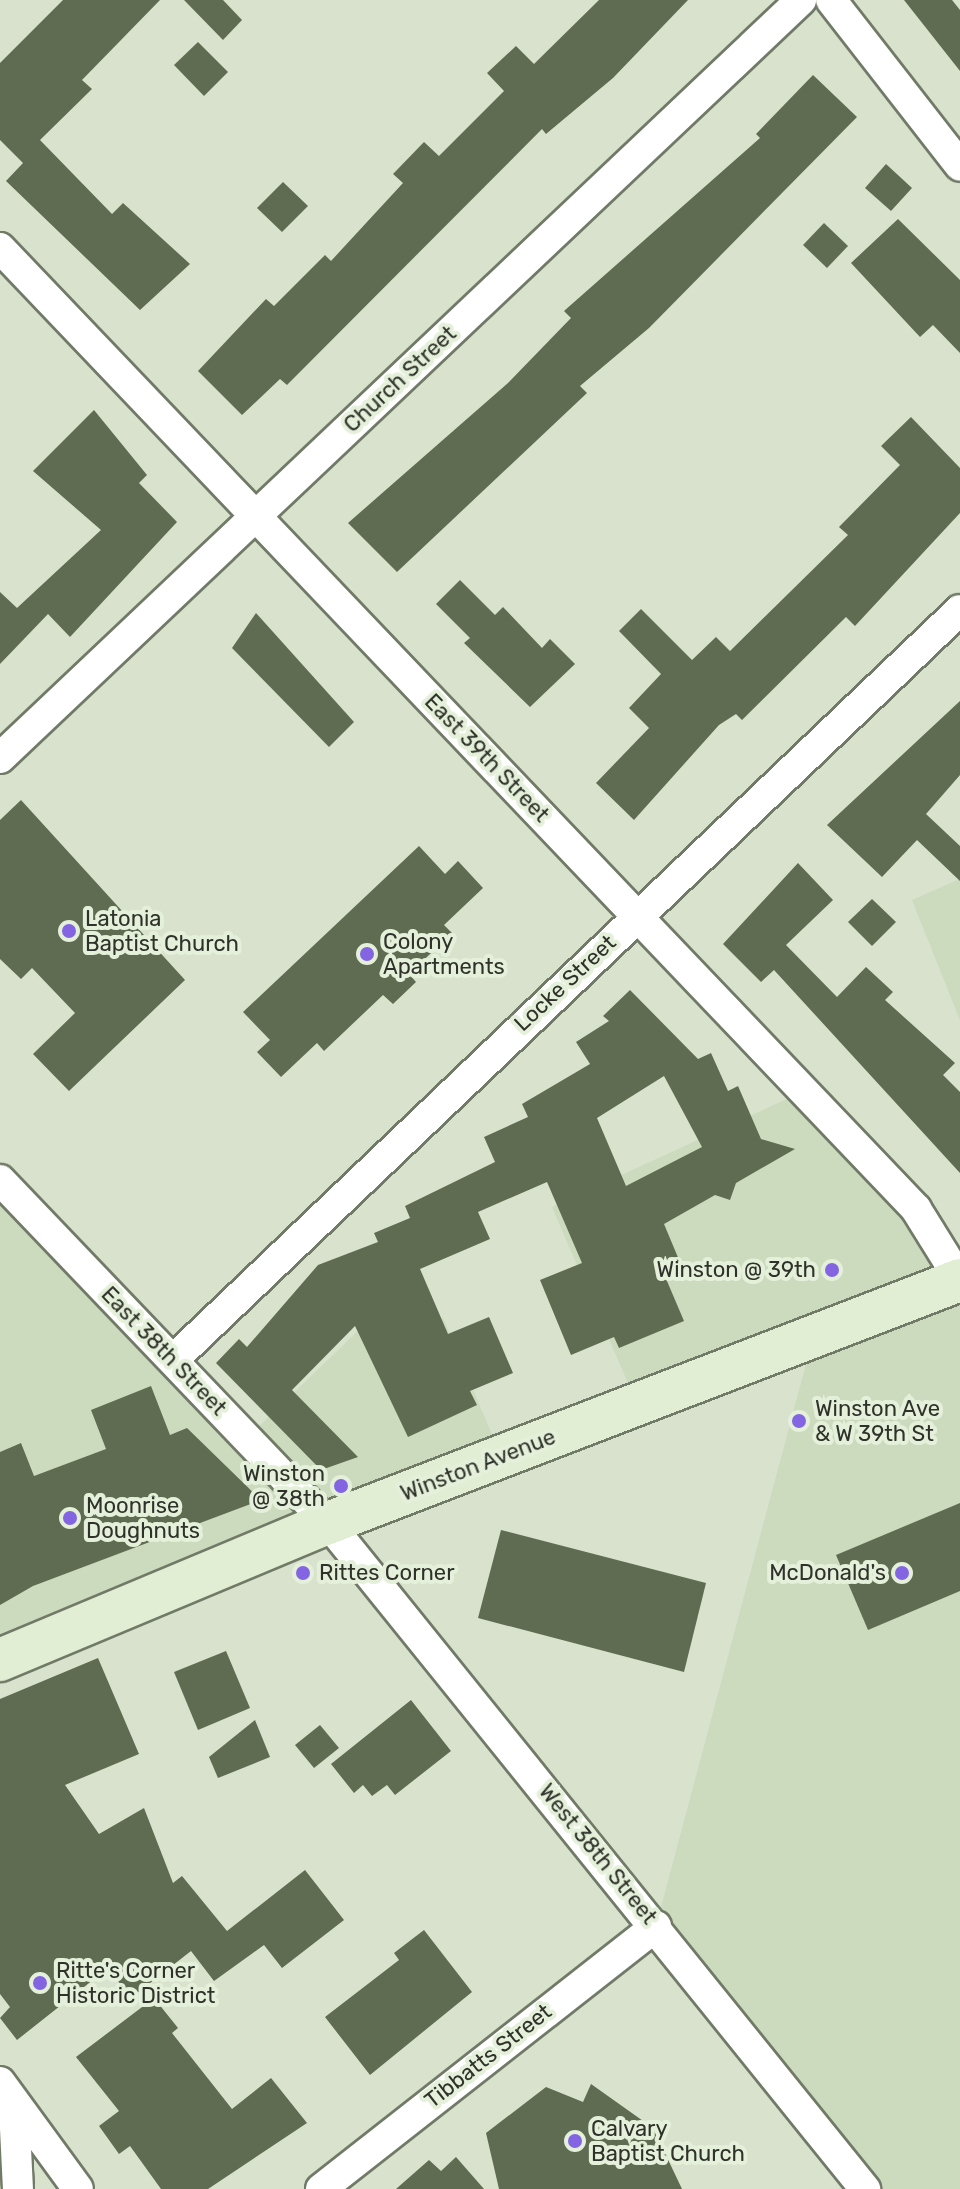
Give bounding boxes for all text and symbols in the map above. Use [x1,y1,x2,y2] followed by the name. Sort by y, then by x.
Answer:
[338,320,462,438] street label: Church Street
[419,688,555,828] street label: East 39th Street
[85,905,239,956] place label: Latonia Baptist Church
[60,922,78,940] marker: Latonia Baptist Church
[383,928,505,980] place label: Colony Apartments
[509,929,621,1037] street label: Locke Street
[358,945,376,963] marker: Colony Apartments
[657,1257,816,1283] place label: Winston @ 39th
[823,1261,841,1279] marker: Winston @ 39th
[96,1281,232,1421] street label: East 38th Street
[815,1395,941,1446] place label: Winston Ave & W 39th St
[790,1412,808,1430] marker: Winston Ave & W 39th St
[396,1423,560,1507] street label: Winston Avenue
[243,1460,325,1512] place label: Winston @ 38th
[332,1477,350,1495] marker: Winston @ 38th
[86,1492,200,1544] place label: Moonrise Doughnuts
[61,1509,79,1527] marker: Moonrise Doughnuts
[319,1560,455,1586] place label: Rittes Corner
[769,1560,886,1586] place label: McDonald's
[294,1564,312,1582] marker: Rittes Corner
[893,1564,911,1582] marker: McDonald's
[533,1779,663,1929] street label: West 38th Street
[56,1957,215,2008] place label: Ritte's Corner Historic District
[31,1974,49,1992] marker: Ritte's Corner Historic District
[419,1998,557,2114] street label: Tibbatts Street
[591,2115,745,2166] place label: Calvary Baptist Church
[566,2132,584,2150] marker: Calvary Baptist Church

